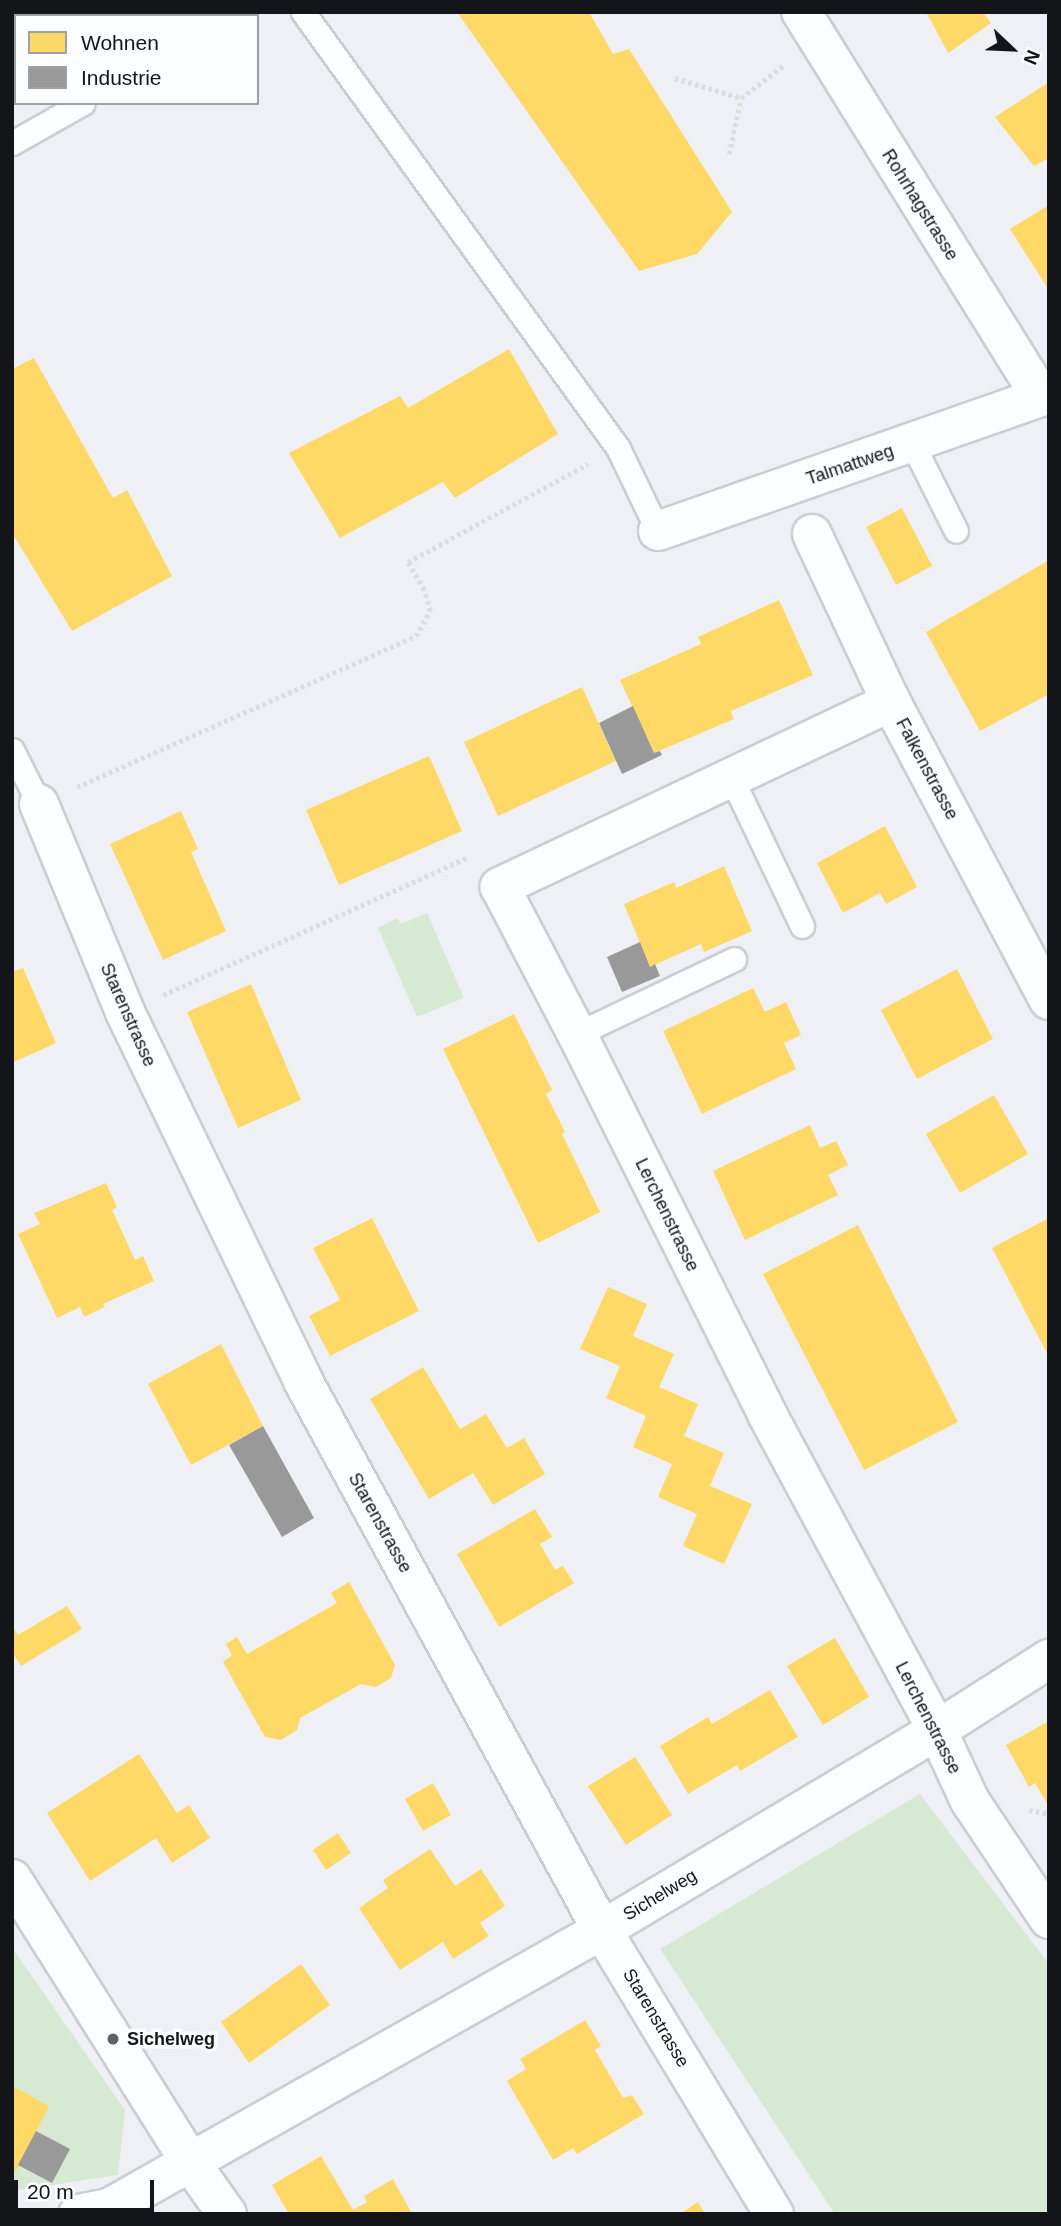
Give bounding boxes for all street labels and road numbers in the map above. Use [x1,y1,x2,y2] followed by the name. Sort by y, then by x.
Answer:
[877,145,963,265] street label: Rohrhagstrasse
[803,440,897,490] street label: Talmattweg
[891,714,963,824] street label: Falkenstrasse
[96,960,160,1070] street label: Starenstrasse
[630,1155,704,1275] street label: Lerchenstrasse
[344,1469,416,1577] street label: Starenstrasse
[890,1658,966,1778] street label: Lerchenstrasse
[619,1865,701,1925] street label: Sichelweg
[618,1965,694,2071] street label: Starenstrasse

